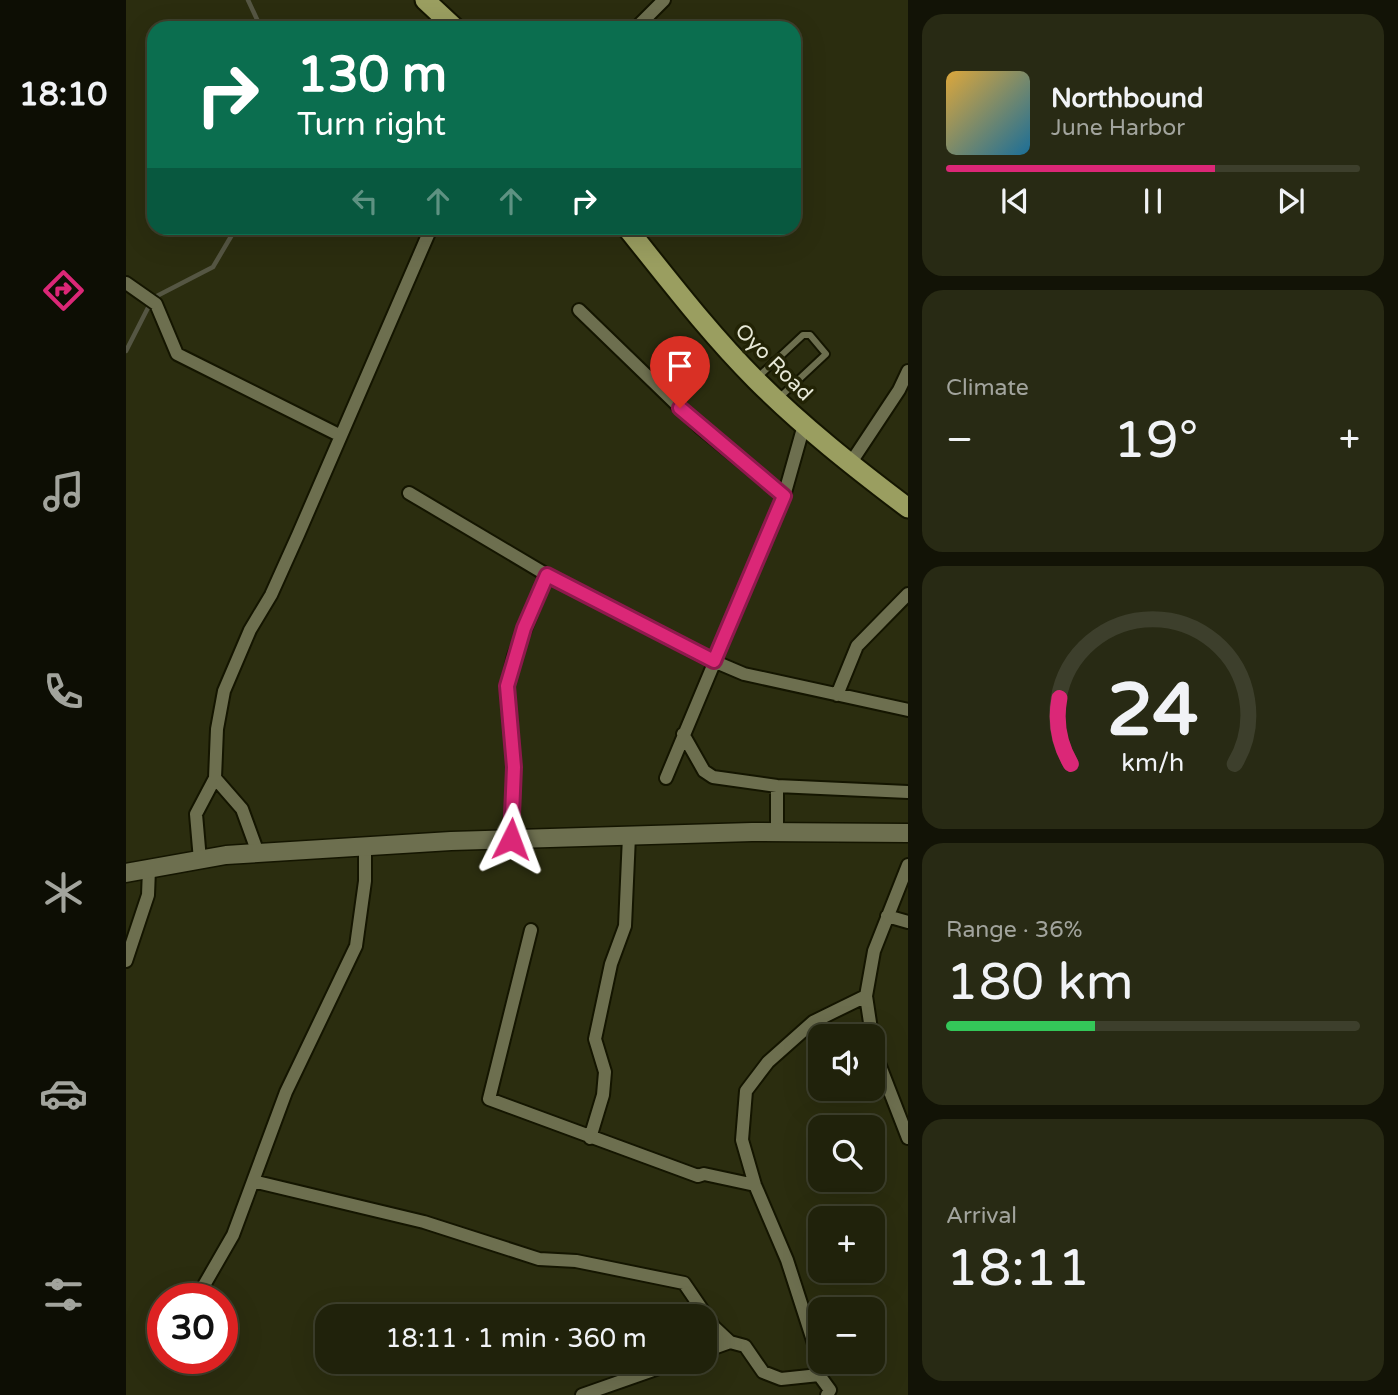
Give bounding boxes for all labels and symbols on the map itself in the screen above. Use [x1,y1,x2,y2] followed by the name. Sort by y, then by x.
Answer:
[730,318,818,406] street label: Oyo Road
[650,336,710,408] pin
[474,802,548,876] position arrow
[147,1283,238,1374] speed limit sign: 30

